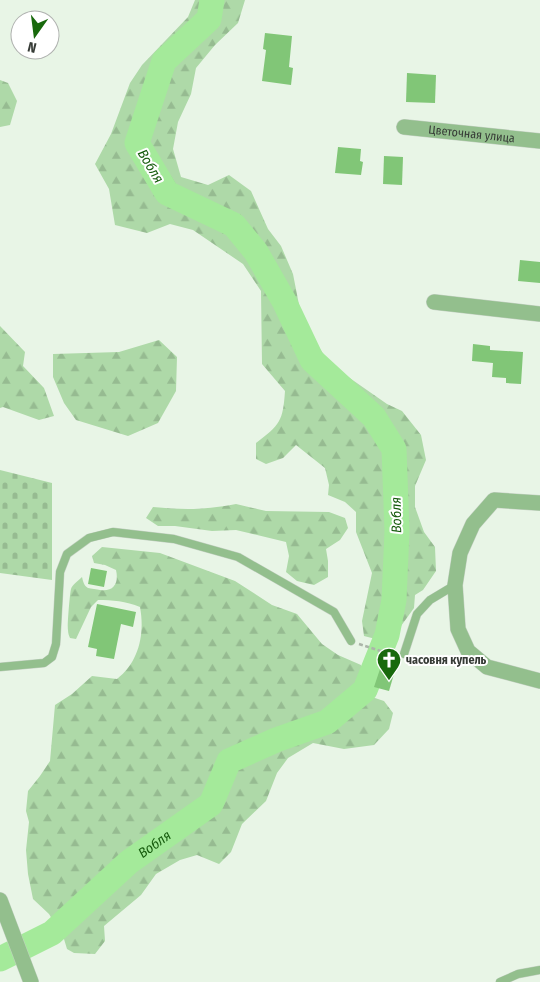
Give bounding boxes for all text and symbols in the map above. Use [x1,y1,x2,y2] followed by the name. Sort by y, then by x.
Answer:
[10,10,60,60] north arrow
[26,38,38,56] text: N
[428,123,516,145] street label: Цветочная улица
[134,146,167,186] water label: Вобля
[388,497,405,533] water label: Вобля
[376,647,402,681] church icon: часовня купель
[406,653,487,667] place label: часовня купель
[135,827,175,862] water label: Вобля

